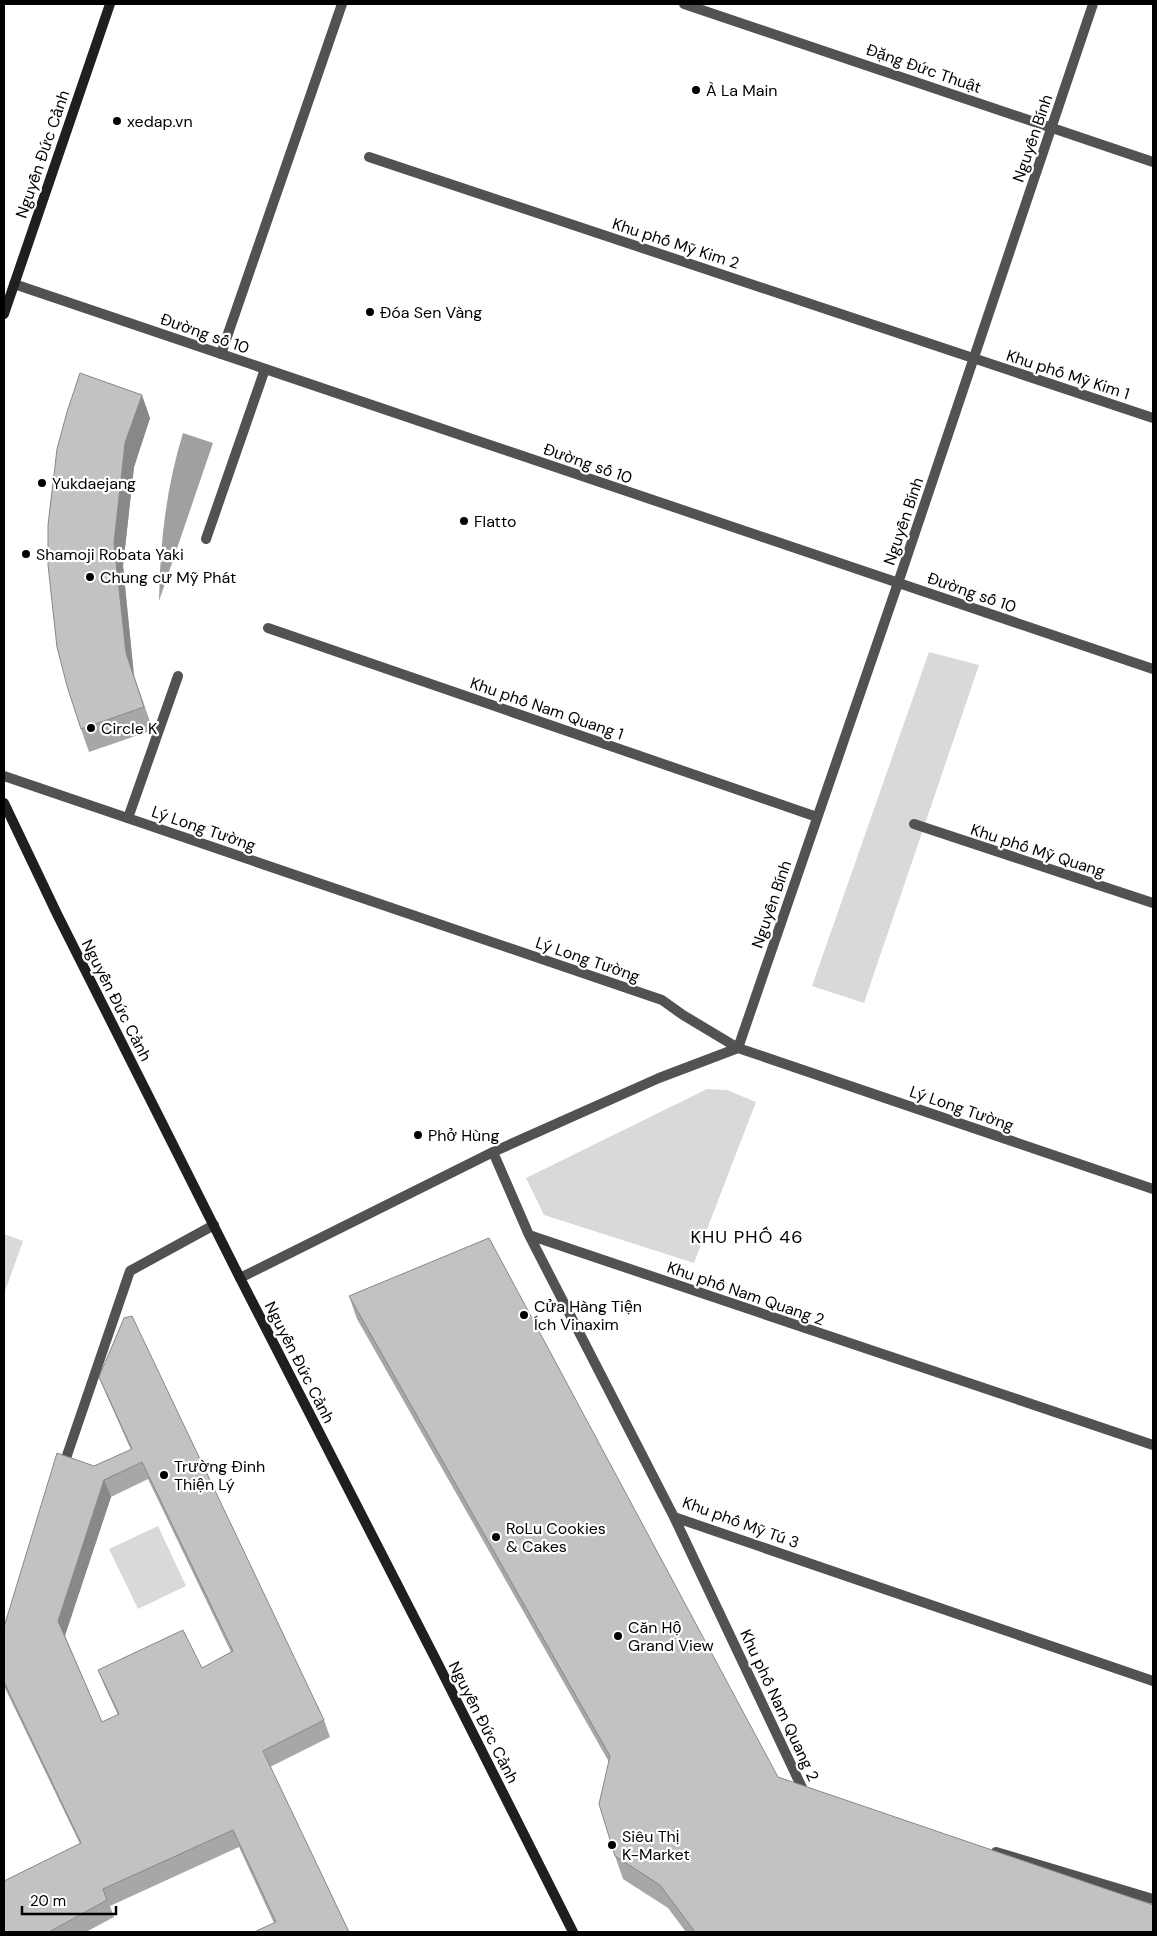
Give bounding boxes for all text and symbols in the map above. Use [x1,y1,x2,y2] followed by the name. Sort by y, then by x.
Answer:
[863,39,984,98] street label: Đặng Đức Thuật
[706,80,777,101] place label: À La Main
[690,84,702,96] marker: À La Main
[11,87,74,221] street label: Nguyễn Đức Cảnh
[1008,92,1057,185] street label: Nguyễn Bính
[127,111,193,132] place label: xedap.vn
[111,115,123,127] marker: xedap.vn
[610,213,742,274] street label: Khu phố Mỹ Kim 2
[380,302,482,323] place label: Đóa Sen Vàng
[364,306,376,318] marker: Đóa Sen Vàng
[158,308,252,358] street label: Đường số 10
[1004,345,1132,404] street label: Khu phố Mỹ Kim 1
[541,438,635,488] street label: Đường số 10
[52,473,136,494] place label: Yukdaejang
[879,475,928,568] street label: Nguyễn Bính
[36,477,48,489] marker: Yukdaejang
[474,511,516,532] place label: Flatto
[458,515,470,527] marker: Flatto
[36,544,184,565] place label: Shamoji Robata Yaki
[20,548,32,560] marker: Shamoji Robata Yaki
[100,567,236,588] place label: Chung cư Mỹ Phát
[925,567,1019,617] street label: Đường số 10
[84,571,96,583] marker: Chung cư Mỹ Phát
[467,672,626,745] street label: Khu phố Nam Quang 1
[101,718,157,739] place label: Circle K
[85,722,97,734] marker: Circle K
[149,801,259,856] street label: Lý Long Tường
[968,819,1108,882] street label: Khu phố Mỹ Quang
[747,858,796,951] street label: Nguyễn Bính
[533,932,643,987] street label: Lý Long Tường
[77,936,156,1065] street label: Nguyễn Đức Cảnh
[907,1081,1017,1136] street label: Lý Long Tường
[428,1125,499,1146] place label: Phở Hùng
[412,1129,424,1141] marker: Phở Hùng
[691,1225,804,1249] district label: KHU PHỐ 46
[664,1257,827,1330] street label: Khu phố Nam Quang 2
[534,1296,642,1335] place label: Cửa Hàng Tiện Ích Vinaxim
[260,1298,339,1427] street label: Nguyễn Đức Cảnh
[518,1309,530,1321] marker: Cửa Hàng Tiện Ích Vinaxim
[174,1456,265,1495] place label: Trường Đinh Thiện Lý
[158,1469,170,1481] marker: Trường Đinh Thiện Lý
[680,1492,802,1553] street label: Khu phố Mỹ Tú 3
[506,1518,606,1557] place label: RoLu Cookies & Cakes
[490,1531,502,1543] marker: RoLu Cookies & Cakes
[628,1617,714,1656] place label: Căn Hộ Grand View
[735,1626,824,1784] street label: Khu phố Nam Quang 2
[612,1630,624,1642] marker: Căn Hộ Grand View
[444,1658,523,1787] street label: Nguyễn Đức Cảnh
[622,1826,690,1865] place label: Siêu Thị K-Market
[606,1839,618,1851] marker: Siêu Thị K-Market
[22,1884,116,1916] scale bar
[30,1891,66,1911] text: 20 m

